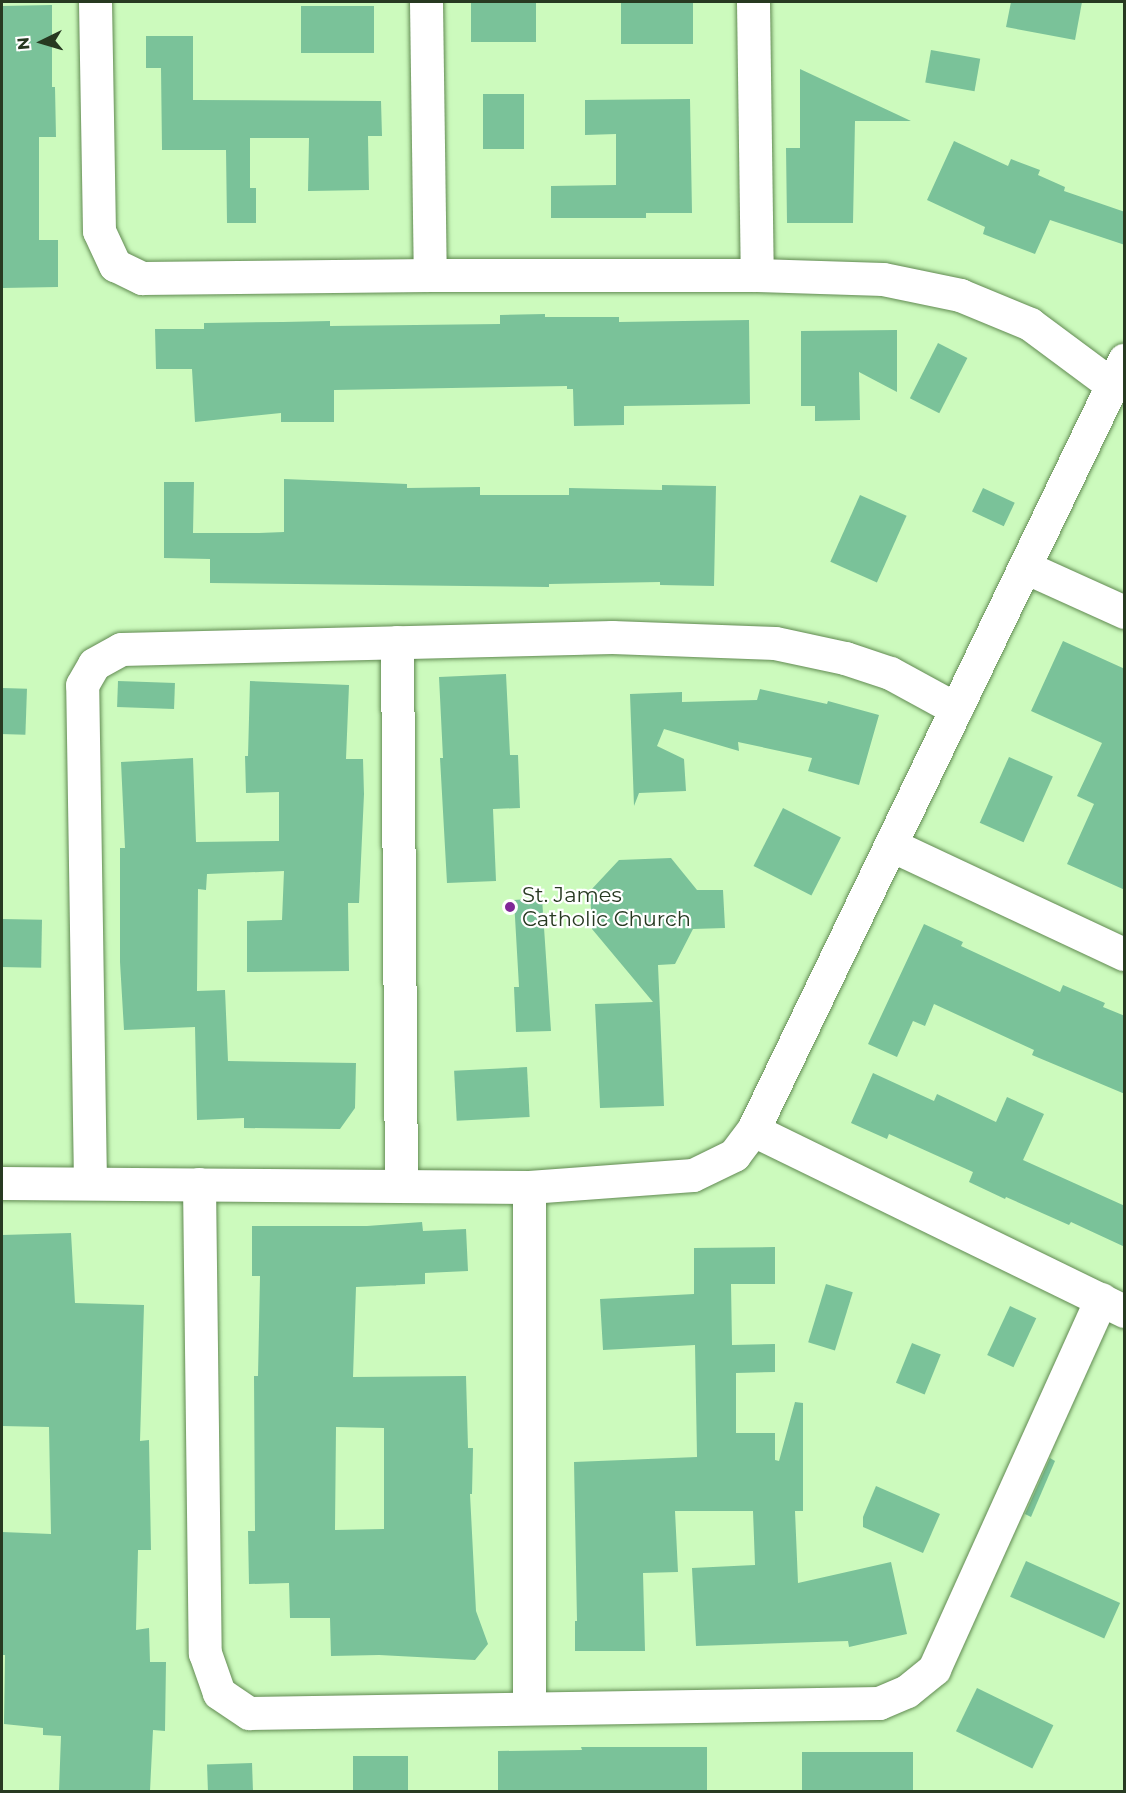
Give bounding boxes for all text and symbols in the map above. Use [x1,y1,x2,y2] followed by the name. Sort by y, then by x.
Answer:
[12,12,72,72] north arrow
[14,36,34,51] text: N
[522,882,691,932] place label: St. James Catholic Church
[503,900,517,914] marker: St. James Catholic Church

